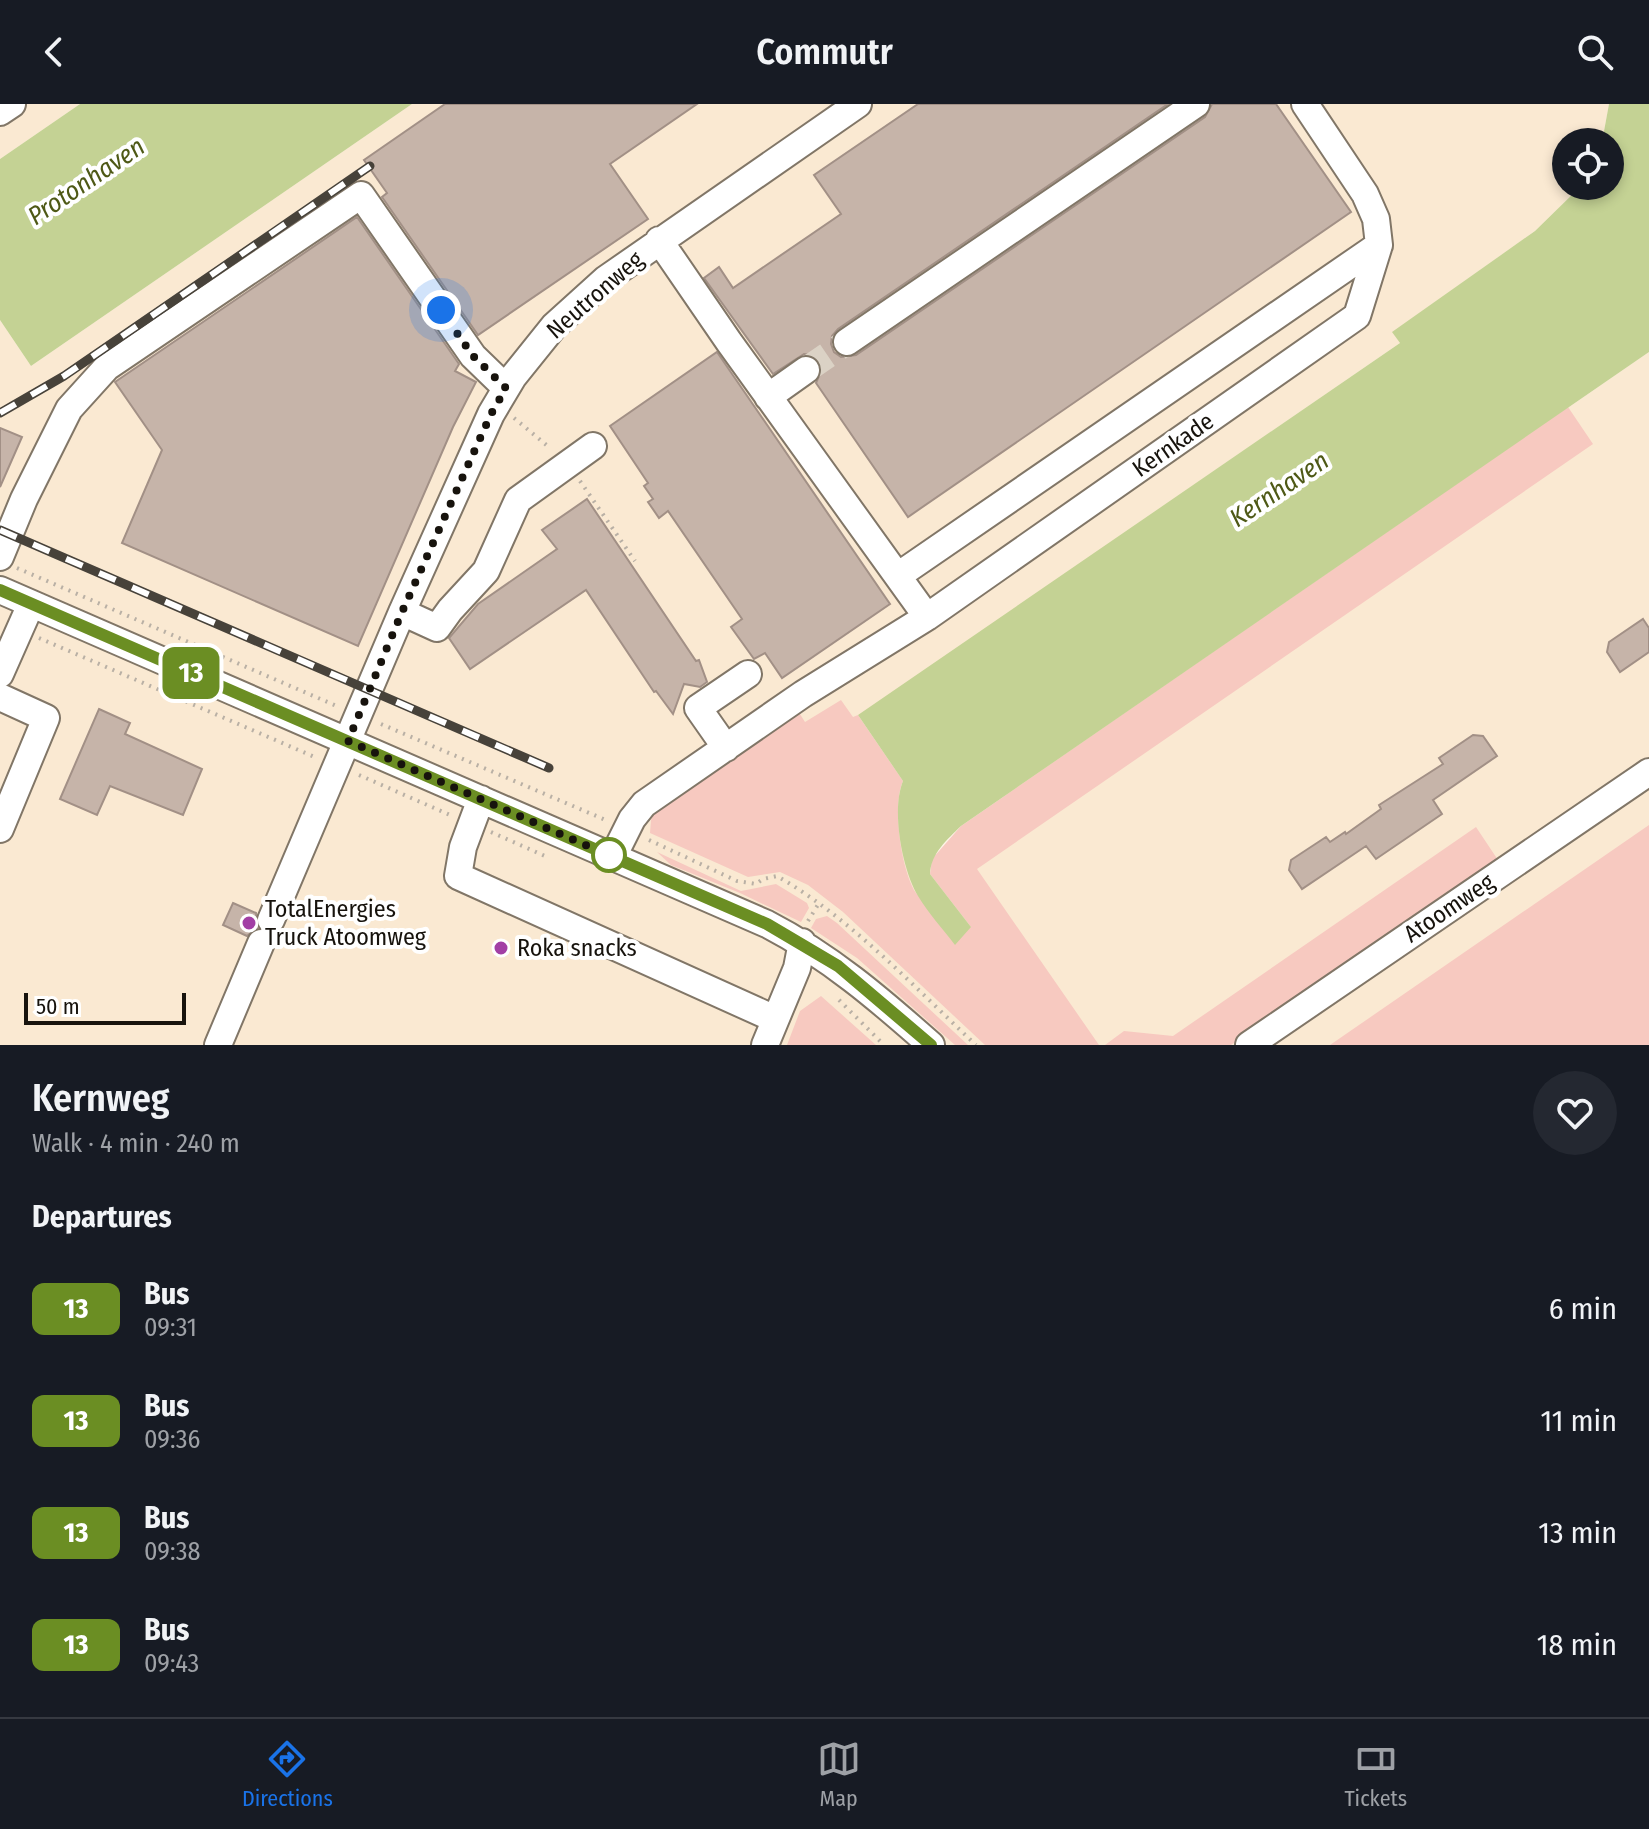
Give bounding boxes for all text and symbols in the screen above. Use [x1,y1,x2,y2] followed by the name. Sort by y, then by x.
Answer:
[32,30,76,74] icon: back
[756,30,893,74] text: Commutr
[1573,30,1617,74] icon: search
[1552,128,1624,200] map controls
[1552,128,1624,200] button: locate
[22,131,151,232] water label: Protonhaven
[541,245,650,344] street label: Neutronweg
[421,290,461,330] your location
[1127,407,1219,483] street label: Kernkade
[1224,445,1335,534] water label: Kernhaven
[155,647,227,699] line badge: 13
[178,656,204,689] text: 13
[592,838,626,872] unlabelled marker
[1399,867,1500,948] street label: Atoomweg
[265,895,427,951] place label: TotalEnergies Truck Atoomweg
[240,914,258,932] marker: TotalEnergies Truck Atoomweg
[517,934,637,962] place label: Roka snacks
[492,939,510,957] marker: Roka snacks
[24,989,186,1025] scale bar
[36,993,80,1020] text: 50 m
[1533,1071,1617,1155] button: heart
[32,1075,170,1121] text: Kernweg
[32,1128,240,1159] text: Walk · 4 min · 240 m
[32,1199,172,1235] text: Departures
[144,1276,189,1312] text: Bus
[1549,1291,1617,1327] text: 6 min
[63,1292,89,1325] text: 13
[144,1312,197,1343] text: 09:31
[144,1388,189,1424] text: Bus
[1541,1403,1617,1439] text: 11 min
[63,1404,89,1437] text: 13
[144,1424,200,1455] text: 09:36
[144,1500,189,1536] text: Bus
[1538,1515,1617,1551] text: 13 min
[63,1516,89,1549] text: 13
[144,1536,200,1567] text: 09:38
[144,1612,189,1648] text: Bus
[1537,1627,1617,1663] text: 18 min
[63,1628,89,1661] text: 13
[144,1648,199,1679] text: 09:43
[242,1737,333,1812] tab: Directions
[817,1737,861,1812] tab: Map
[1344,1737,1407,1812] tab: Tickets

